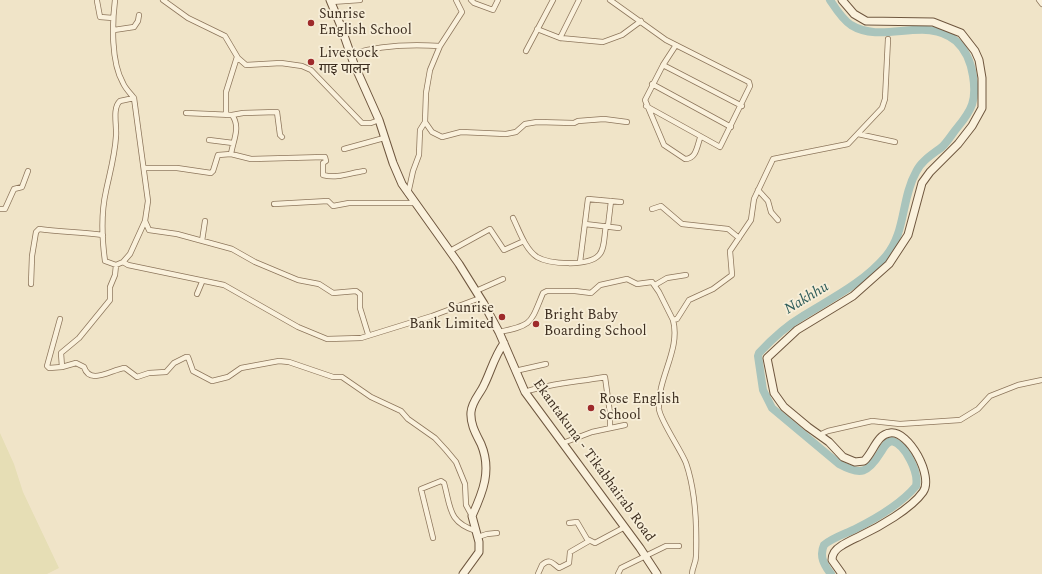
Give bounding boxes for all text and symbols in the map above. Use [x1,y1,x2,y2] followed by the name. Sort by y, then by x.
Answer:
[319,7,412,40] place label: Sunrise English School
[306,18,316,28] marker: Sunrise English School
[319,46,379,78] place label: Livestock गाइ पालन
[306,57,316,67] marker: Livestock गाइ पालन
[781,279,833,319] water label: Nakhhu
[409,301,494,334] place label: Sunrise Bank Limited
[544,308,647,340] place label: Bright Baby Boarding School
[497,312,507,322] marker: Sunrise Bank Limited
[531,319,541,329] marker: Bright Baby Boarding School
[528,376,658,546] street label: Ekantakuna - Tikabhairab Road
[599,392,680,424] place label: Rose English School
[586,403,596,413] marker: Rose English School

